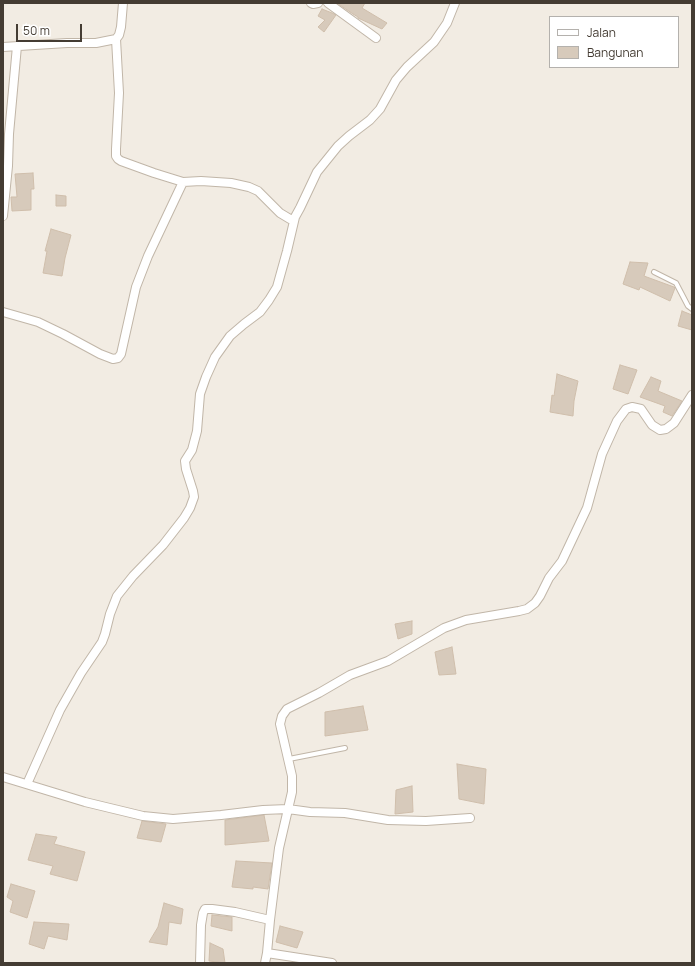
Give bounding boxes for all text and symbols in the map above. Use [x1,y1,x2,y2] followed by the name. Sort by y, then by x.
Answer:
[18,16,84,42] scale bar
[549,16,679,68] legend
[23,22,50,39] text: 50 m
[587,24,616,41] text: Jalan
[587,44,643,61] text: Bangunan

